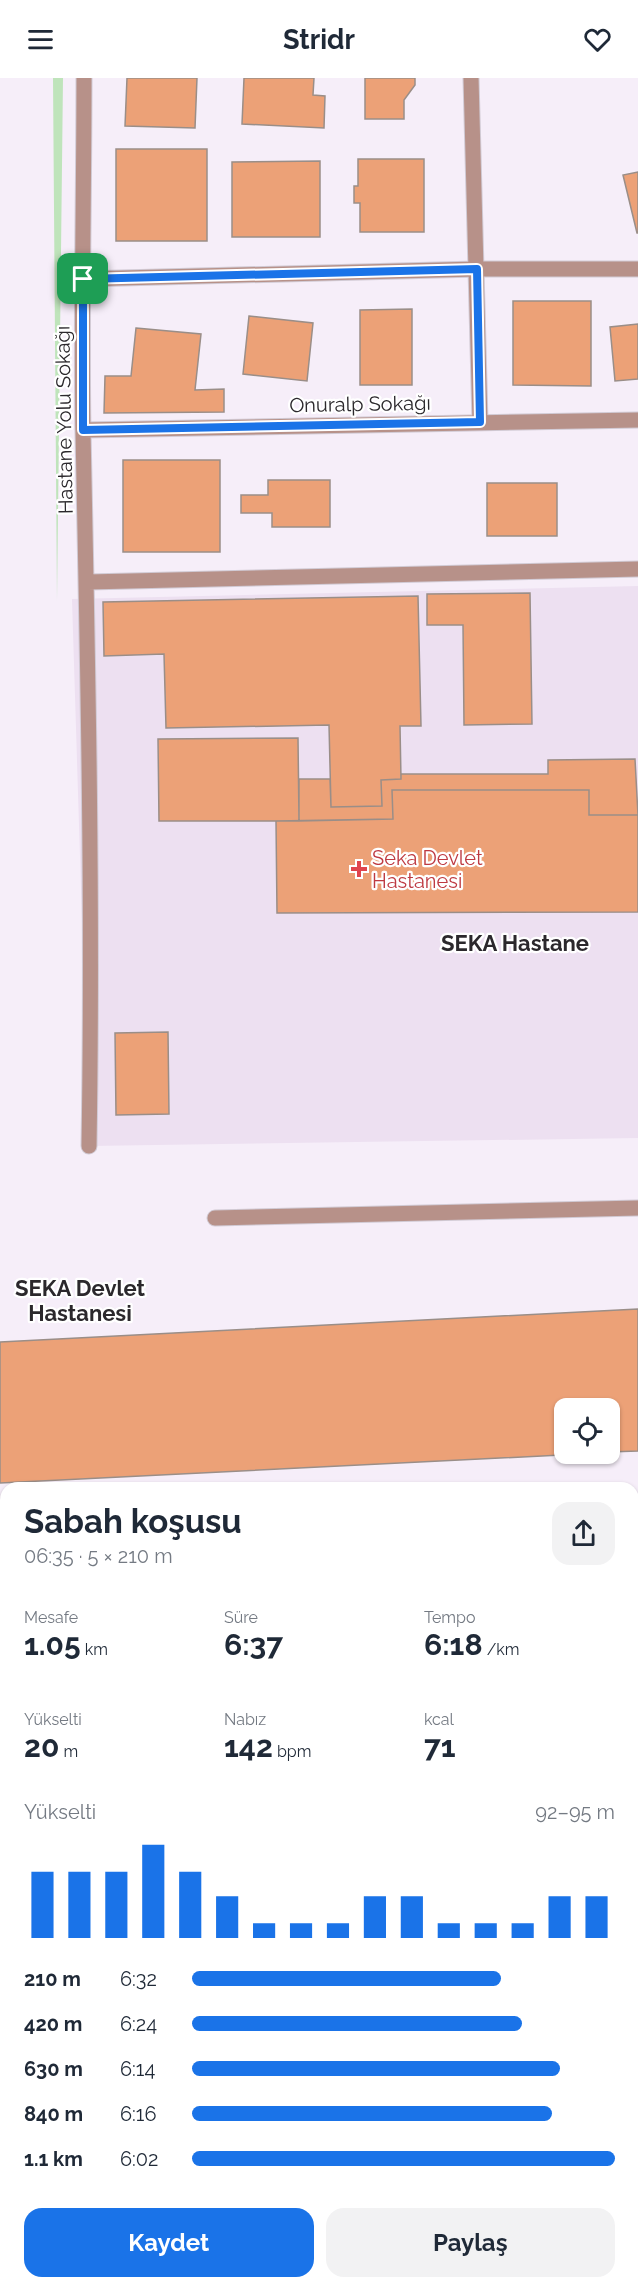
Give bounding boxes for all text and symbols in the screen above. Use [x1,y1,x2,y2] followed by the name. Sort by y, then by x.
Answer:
[24,23,57,56] icon: menu
[581,23,614,56] icon: heart
[283,24,355,55] text: Stridr
[57,253,108,304] pin
[66,262,99,295] icon: arrive
[50,326,78,514] street label: Hastane Yolu Sokağı
[289,391,431,417] street label: Onuralp Sokağı
[372,846,483,893] place label: Seka Devlet Hastanesi
[350,860,368,878] marker: Seka Devlet Hastanesi
[441,930,589,956] district label: SEKA Hastane
[15,1275,146,1326] district label: SEKA Devlet Hastanesi
[554,1398,620,1464] map controls
[554,1398,620,1464] button: locate
[24,1502,242,1541] text: Sabah koşusu
[552,1502,615,1565] button: share
[24,1544,173,1568] text: 06:35 · 5 × 210 m
[24,1608,78,1627] text: Mesafe
[224,1608,258,1627] text: Süre
[424,1608,475,1627] text: Tempo
[24,1627,81,1662] text: 1.05
[224,1627,283,1662] text: 6:37
[424,1627,483,1662] text: 6:18
[81,1640,108,1659] text: km
[483,1640,520,1659] text: /km
[24,1710,82,1729] text: Yükselti
[224,1710,266,1729] text: Nabız
[424,1710,454,1729] text: kcal
[24,1729,59,1764] text: 20
[224,1729,273,1764] text: 142
[424,1729,456,1764] text: 71
[59,1742,78,1761] text: m
[273,1742,311,1761] text: bpm
[24,1800,96,1824] text: Yükselti
[535,1800,615,1824] text: 92–95 m
[24,1967,81,1991] text: 210 m
[120,1967,157,1991] text: 6:32
[24,2012,82,2036] text: 420 m
[120,2012,157,2036] text: 6:24
[24,2057,83,2081] text: 630 m
[120,2057,155,2081] text: 6:14
[24,2102,83,2126] text: 840 m
[120,2102,156,2126] text: 6:16
[24,2147,83,2171] text: 1.1 km
[120,2147,158,2171] text: 6:02
[24,2208,314,2277] button: Kaydet
[326,2208,615,2277] button: Paylaş

